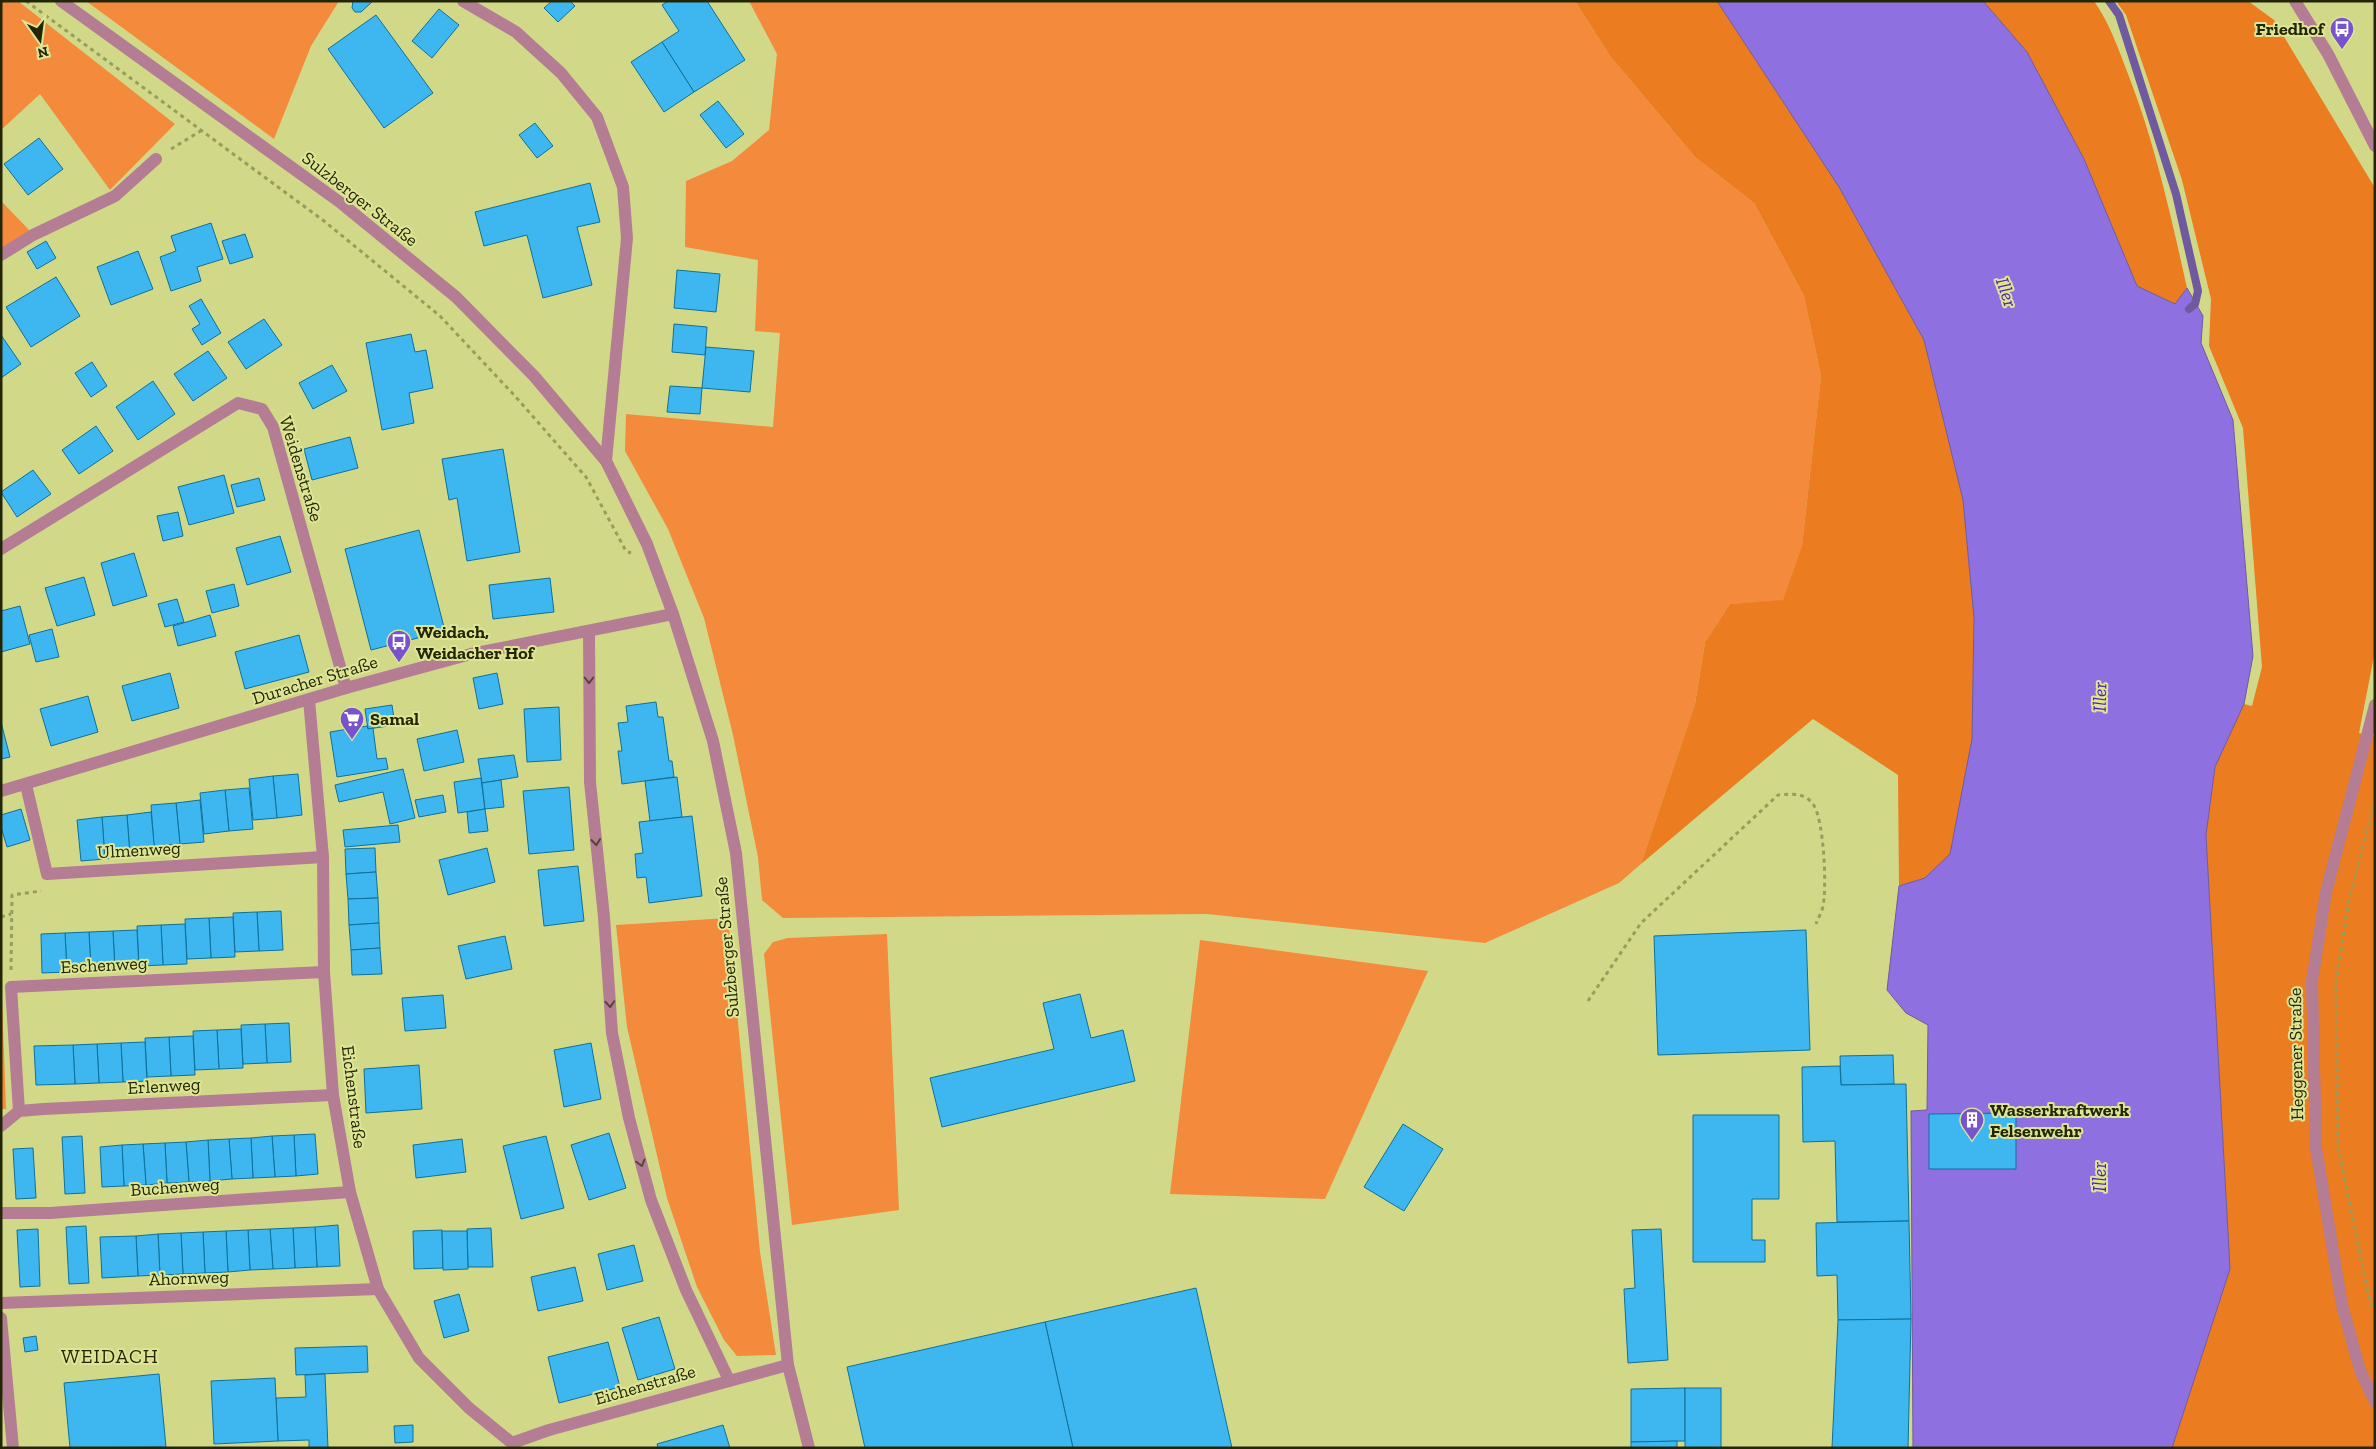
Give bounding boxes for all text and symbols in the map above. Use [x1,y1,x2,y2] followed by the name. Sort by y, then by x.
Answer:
[15,15,65,65] north arrow
[2329,16,2355,50] bus stop icon: Friedhof
[2255,18,2326,40] place label: Friedhof
[35,43,50,62] text: N
[298,147,422,251] street label: Sulzberger Straße
[1991,274,2022,310] water label: Iller
[275,414,327,524] street label: Weidenstraße
[416,621,536,664] place label: Weidach, Weidacher Hof
[386,629,412,663] bus stop icon: Weidach, Weidacher Hof
[250,650,380,710] street label: Duracher Straße
[584,677,594,685] one-way arrow
[2088,681,2111,712] water label: Iller
[339,706,365,740] supermarket icon: Samal
[370,708,419,730] place label: Samal
[97,837,181,863] street label: Ulmenweg
[590,839,601,847] one-way arrow
[710,876,744,1018] street label: Sulzberger Straße
[60,952,148,978] street label: Eschenweg
[2284,987,2308,1121] street label: Heggener Straße
[604,1001,615,1009] one-way arrow
[337,1044,371,1150] street label: Eichenstraße
[127,1073,201,1099] street label: Erlenweg
[1990,1099,2129,1142] place label: Wasserkraftwerk Felsenwehr
[1959,1107,1985,1141] building icon: Wasserkraftwerk Felsenwehr
[635,1159,646,1168] one-way arrow
[2088,1162,2111,1192] water label: Iller
[129,1173,221,1201] street label: Buchenweg
[148,1266,230,1290] street label: Ahornweg
[61,1344,159,1368] district label: WEIDACH
[592,1360,698,1410] street label: Eichenstraße

